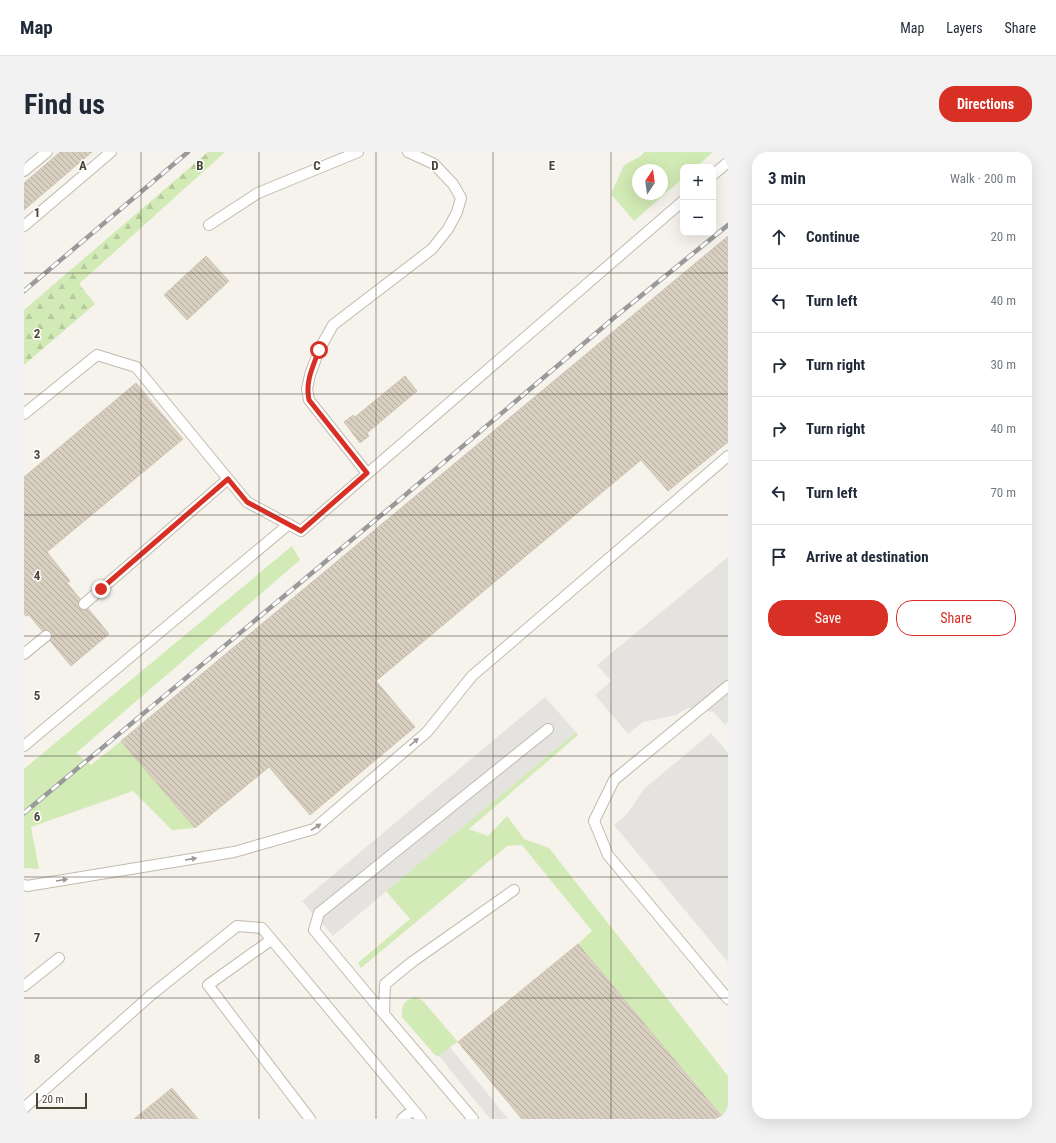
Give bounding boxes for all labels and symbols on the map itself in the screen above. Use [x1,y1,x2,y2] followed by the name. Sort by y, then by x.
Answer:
[79,158,87,173] text: A
[196,158,204,173] text: B
[313,158,321,173] text: C
[431,158,439,173] text: D
[549,158,556,173] text: E
[632,164,668,200] north arrow
[34,205,40,220] text: 1
[34,326,41,341] text: 2
[310,341,328,359] route start
[34,447,40,462] text: 3
[34,568,41,583] text: 4
[92,580,110,598] route end
[34,688,41,703] text: 5
[409,738,420,747] one-way arrow
[34,809,41,824] text: 6
[310,823,321,830] one-way arrow
[184,856,197,862] one-way arrow
[56,877,68,883] one-way arrow
[34,930,41,945] text: 7
[34,1051,40,1066] text: 8
[36,1091,87,1110] scale bar

